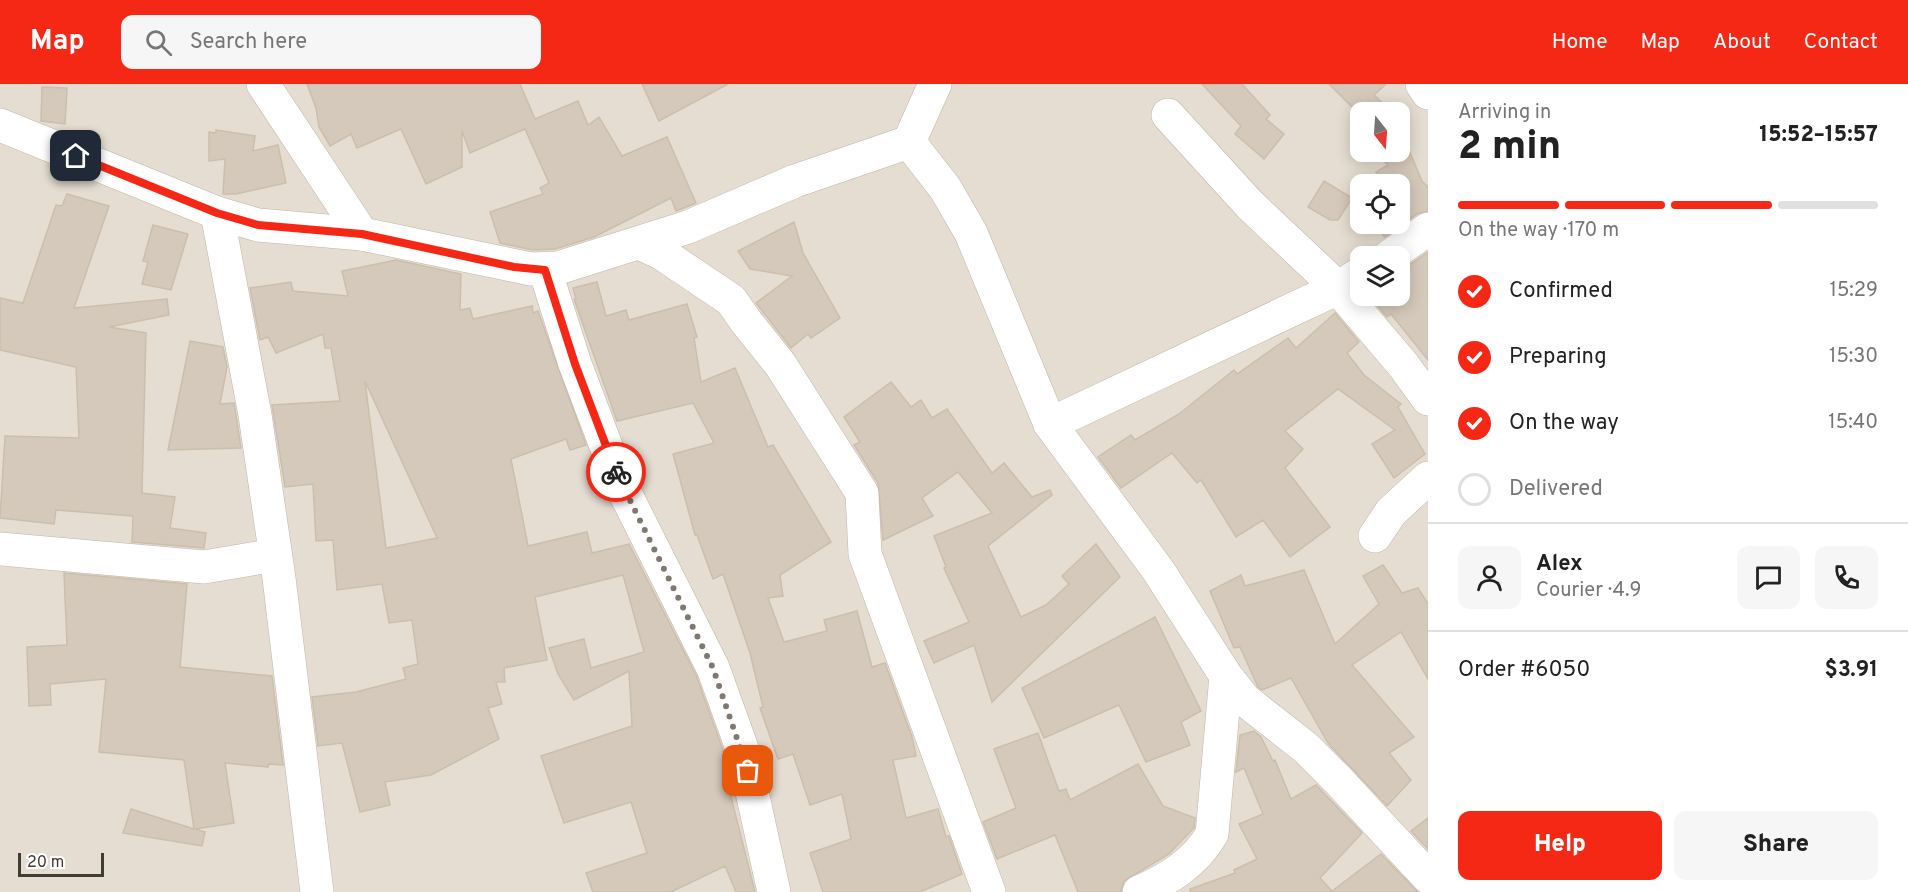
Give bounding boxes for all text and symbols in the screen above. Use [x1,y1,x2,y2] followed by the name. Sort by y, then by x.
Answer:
[121,15,541,69] search box
[30,24,85,60] text: Map
[142,26,175,59] icon: search
[190,29,307,56] text: Search here
[1552,29,1608,56] text: Home
[1641,29,1680,56] text: Map
[1713,29,1771,56] text: About
[1804,29,1878,56] text: Contact
[1458,100,1551,126] text: Arriving in
[1350,102,1410,162] north arrow
[1350,102,1410,306] map controls
[1759,122,1878,149] text: 15:52–15:57
[1458,124,1561,173] text: 2 min
[50,130,101,181] pin
[59,139,92,172] icon: home
[1350,174,1410,234] button: locate
[1458,218,1619,244] text: On the way · 170 m
[1350,246,1410,306] button: layers
[1458,275,1491,308] icon: check
[1509,278,1613,305] text: Confirmed
[1829,278,1878,304] text: 15:29
[1458,341,1491,374] icon: check
[1509,344,1607,371] text: Preparing
[1829,344,1878,370] text: 15:30
[1458,407,1491,440] icon: check
[1509,410,1619,437] text: On the way
[1828,410,1878,436] text: 15:40
[586,442,646,502] courier
[600,456,633,489] icon: bike
[1509,476,1603,503] text: Delivered
[1458,546,1521,609] button: person
[1737,546,1800,609] button: chat
[1815,546,1878,609] button: phone
[1536,551,1583,578] text: Alex
[1536,578,1641,604] text: Courier · 4.9
[1458,657,1590,684] text: Order #6050
[1824,657,1878,684] text: $3.91
[722,745,773,796] pin
[731,754,764,787] icon: bag
[1458,811,1662,880] button: Help
[1674,811,1878,880] button: Share
[18,850,104,878] scale bar
[27,853,64,873] text: 20 m

